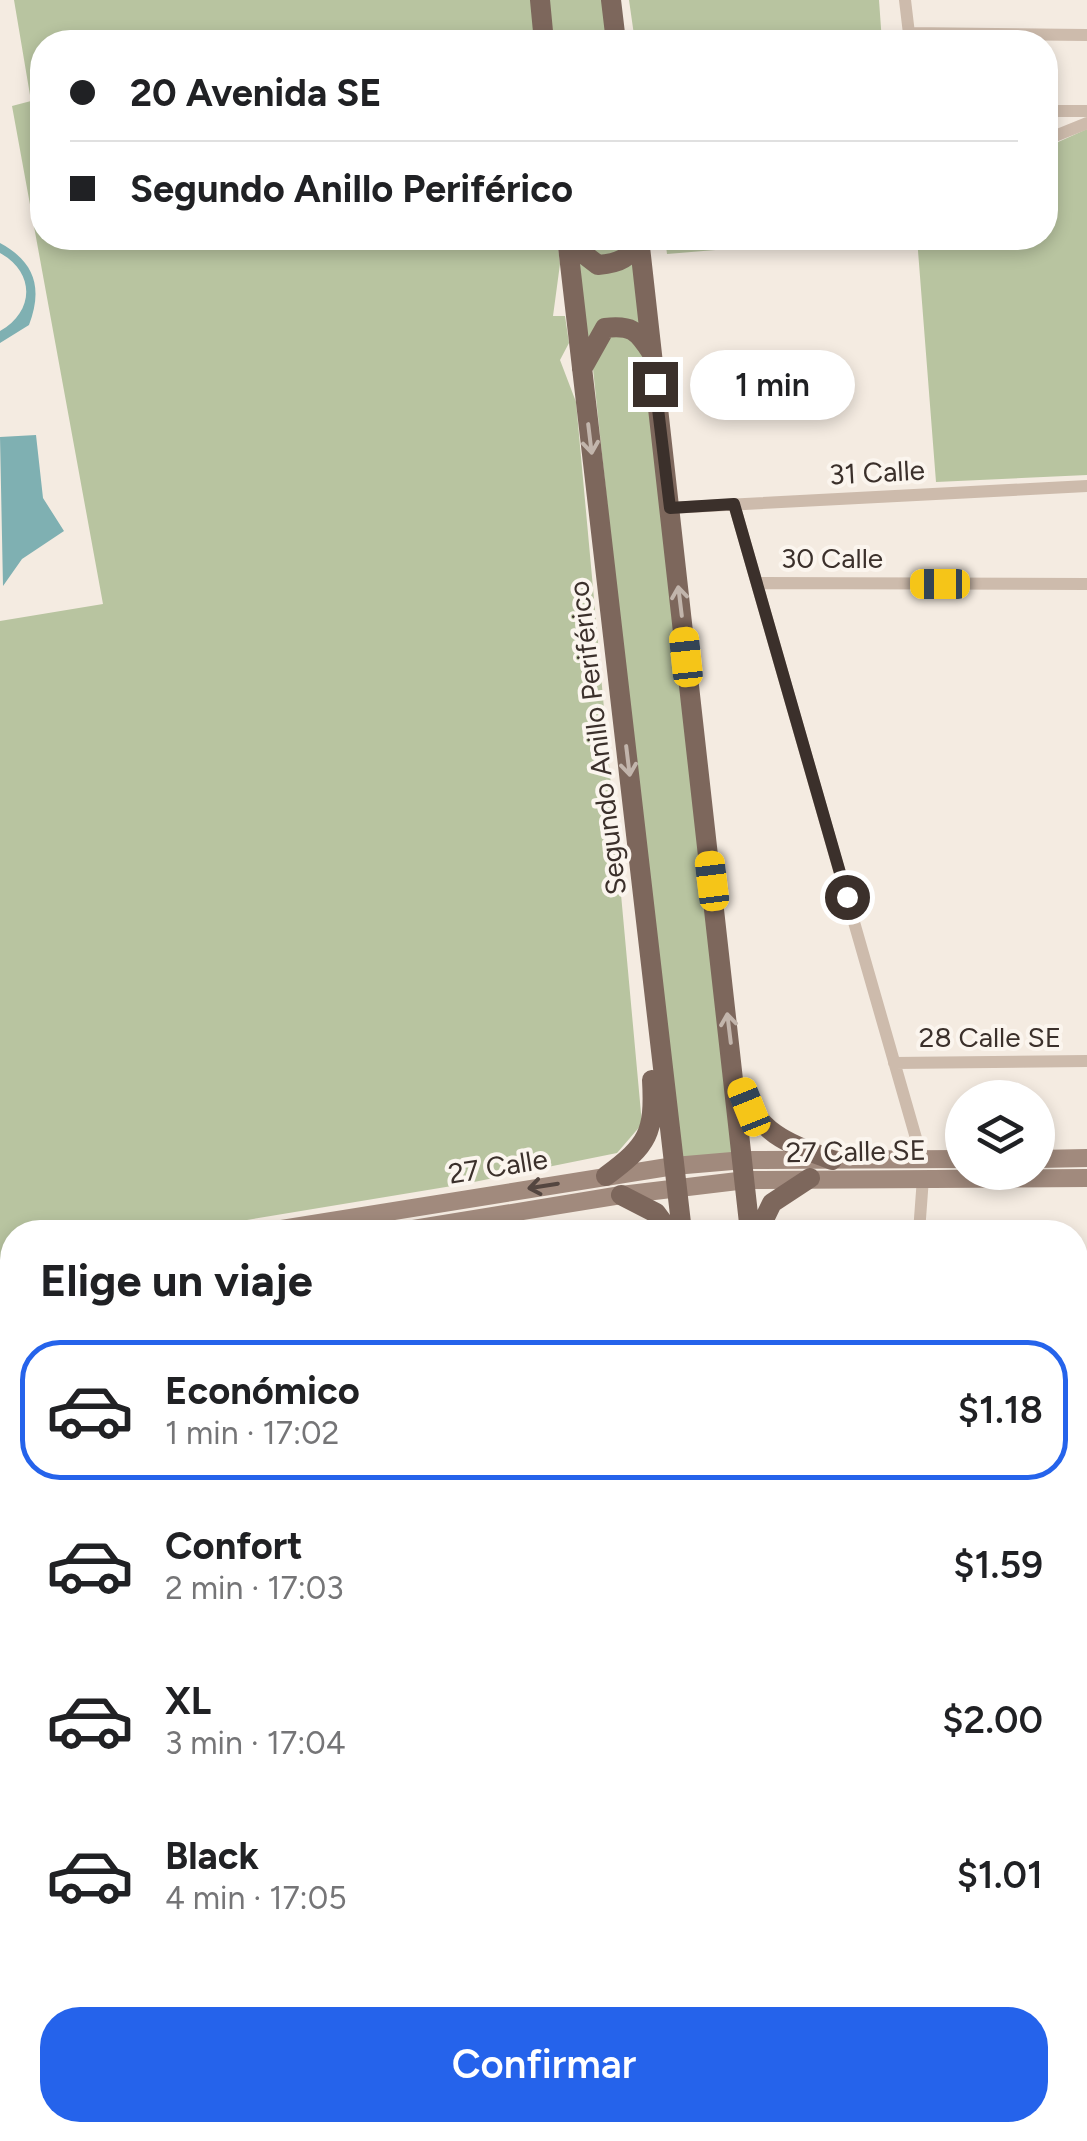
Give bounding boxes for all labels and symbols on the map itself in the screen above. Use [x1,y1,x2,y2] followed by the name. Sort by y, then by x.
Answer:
[690,349,855,419] callout: 1 min
[633,362,678,407] route end
[581,422,600,454] one-way arrow
[828,453,926,491] street label: 31 Calle
[781,541,883,575] street label: 30 Calle
[910,569,970,599] car
[561,579,633,897] street label: Segundo Anillo Periférico
[670,586,689,618] one-way arrow
[668,626,704,688] car
[619,745,638,777] one-way arrow
[693,849,731,913] car
[825,875,870,920] route start
[719,1013,738,1045] one-way arrow
[919,1020,1061,1054] street label: 28 Calle SE
[724,1074,774,1140] car
[786,1133,926,1169] street label: 27 Calle SE
[446,1141,550,1191] street label: 27 Calle
[528,1177,560,1196] one-way arrow

